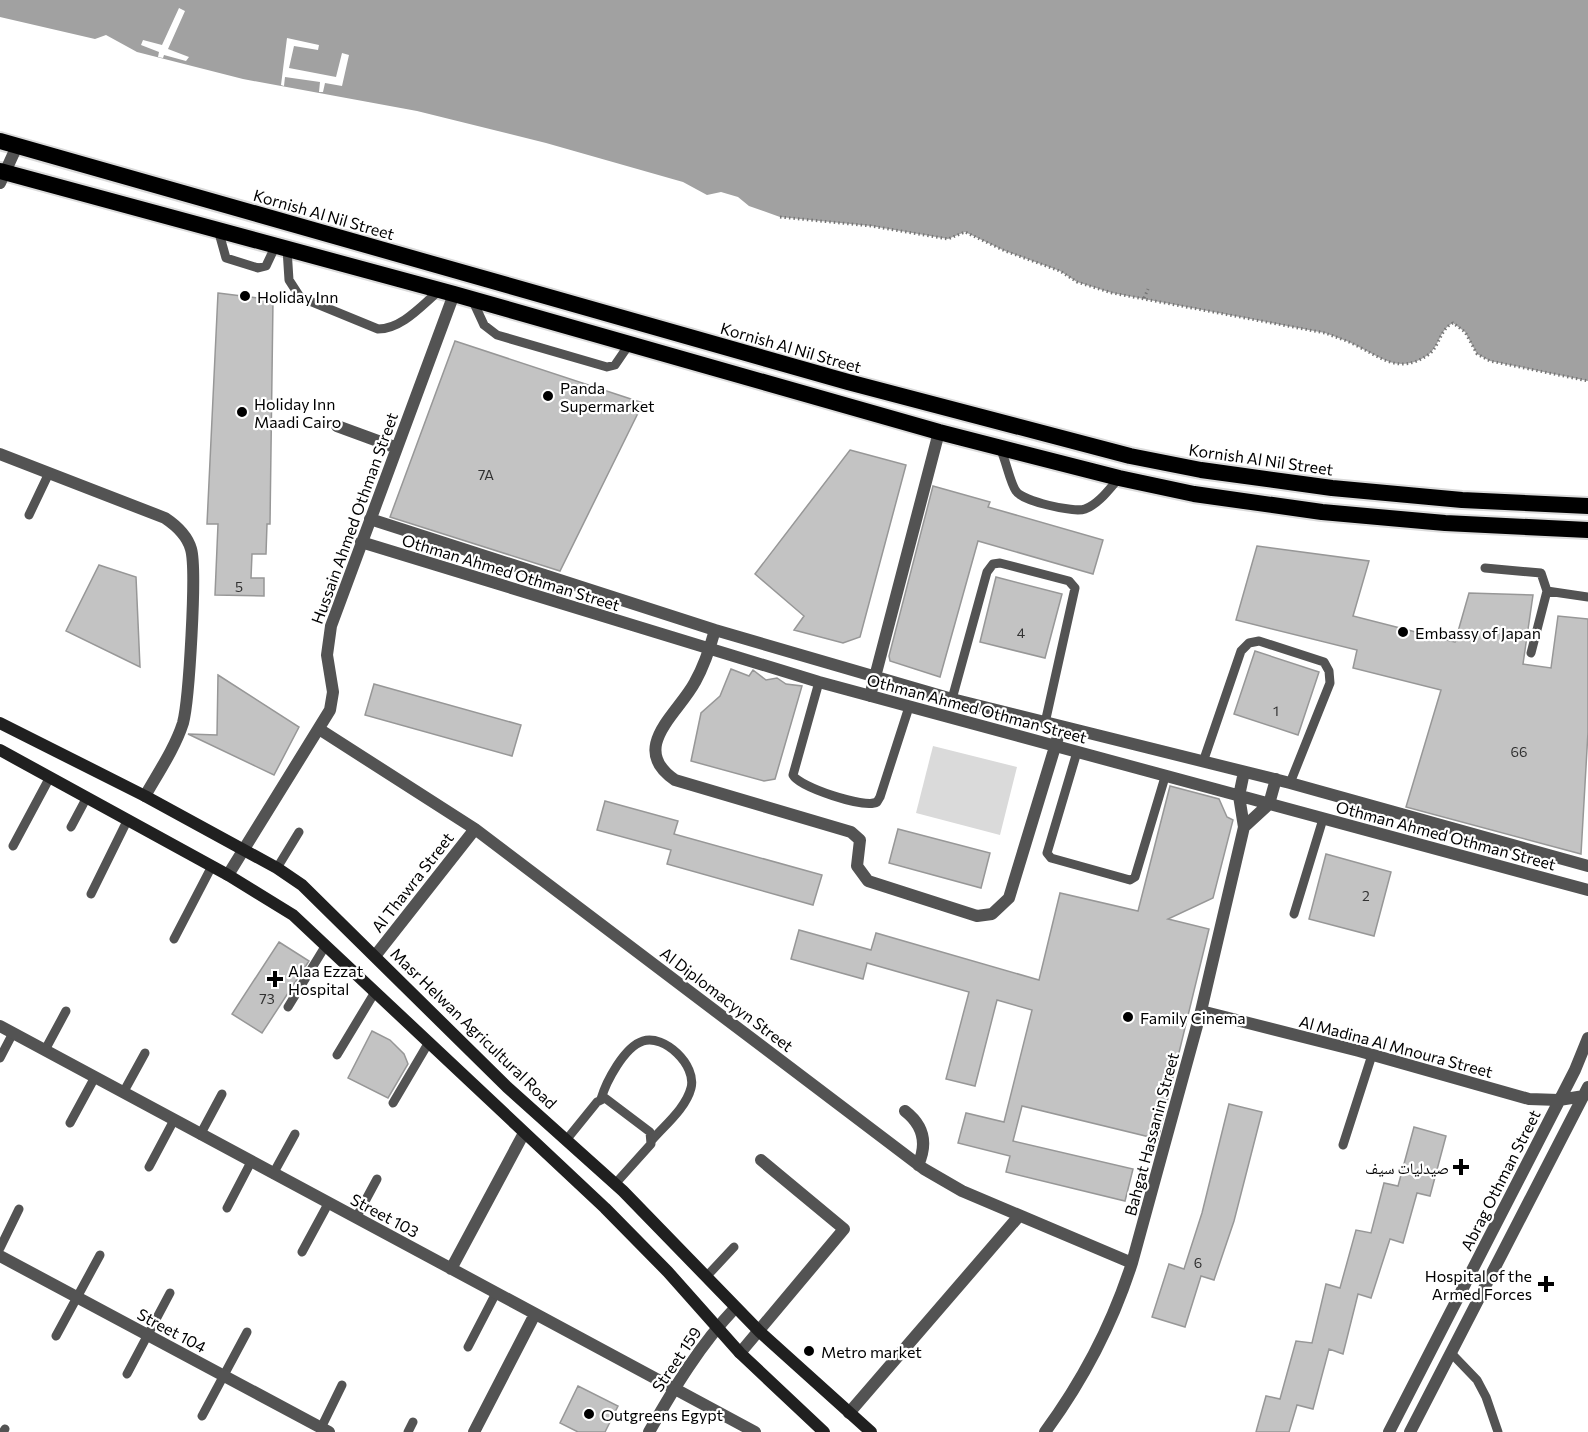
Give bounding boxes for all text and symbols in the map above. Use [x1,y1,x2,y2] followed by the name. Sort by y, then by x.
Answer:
[251,185,397,243] street label: Kornish Al Nil Street
[257,287,338,306] place label: Holiday Inn
[238,289,252,303] marker: Holiday Inn
[718,318,864,376] street label: Kornish Al Nil Street
[560,378,655,415] place label: Panda Supermarket
[541,389,555,403] marker: Panda Supermarket
[254,394,341,431] place label: Holiday Inn Maadi Cairo
[235,405,249,419] marker: Holiday Inn Maadi Cairo
[307,409,401,626] street label: Hussain Ahmed Othman Street
[1188,439,1335,479] street label: Kornish Al Nil Street
[478,466,494,483] house number: 7A
[400,530,623,614] street label: Othman Ahmed Othman Street
[235,578,243,595] house number: 5
[1415,623,1541,642] place label: Embassy of Japan
[1017,624,1026,641] house number: 4
[1396,625,1410,639] marker: Embassy of Japan
[865,669,1089,747] street label: Othman Ahmed Othman Street
[1273,702,1279,719] house number: 1
[1511,743,1528,760] house number: 66
[1334,796,1558,874] street label: Othman Ahmed Othman Street
[367,828,457,936] street label: Al Thawra Street
[1362,887,1370,904] house number: 2
[657,943,798,1055] street label: Al Diplomacyyn Street
[387,944,561,1112] street label: Masr Helwan Agricultural Road
[288,961,364,998] place label: Alaa Ezzat Hospital
[266,970,284,988] marker: Alaa Ezzat Hospital
[259,990,275,1007] house number: 73
[1140,1008,1246,1027] place label: Family Cinema
[1121,1010,1135,1024] marker: Family Cinema
[1297,1011,1495,1081] street label: Al Madina Al Mnoura Street
[1120,1050,1182,1218] street label: Bahgat Hassanin Street
[1456,1106,1544,1254] street label: Abrag Othman Street
[1365,1158,1449,1177] place label: صيدليات سيف
[1454,1160,1468,1174] marker: صيدليات سيف
[348,1189,422,1241] street label: Street 103
[1194,1254,1202,1271] house number: 6
[1425,1266,1532,1303] place label: Hospital of the Armed Forces
[1537,1275,1555,1293] marker: Hospital of the Armed Forces
[134,1304,210,1356] street label: Street 104
[647,1323,705,1395] street label: Street 159
[821,1342,922,1361] place label: Metro market
[802,1344,816,1358] marker: Metro market
[601,1405,724,1424] place label: Outgreens Egypt
[582,1407,596,1421] marker: Outgreens Egypt

